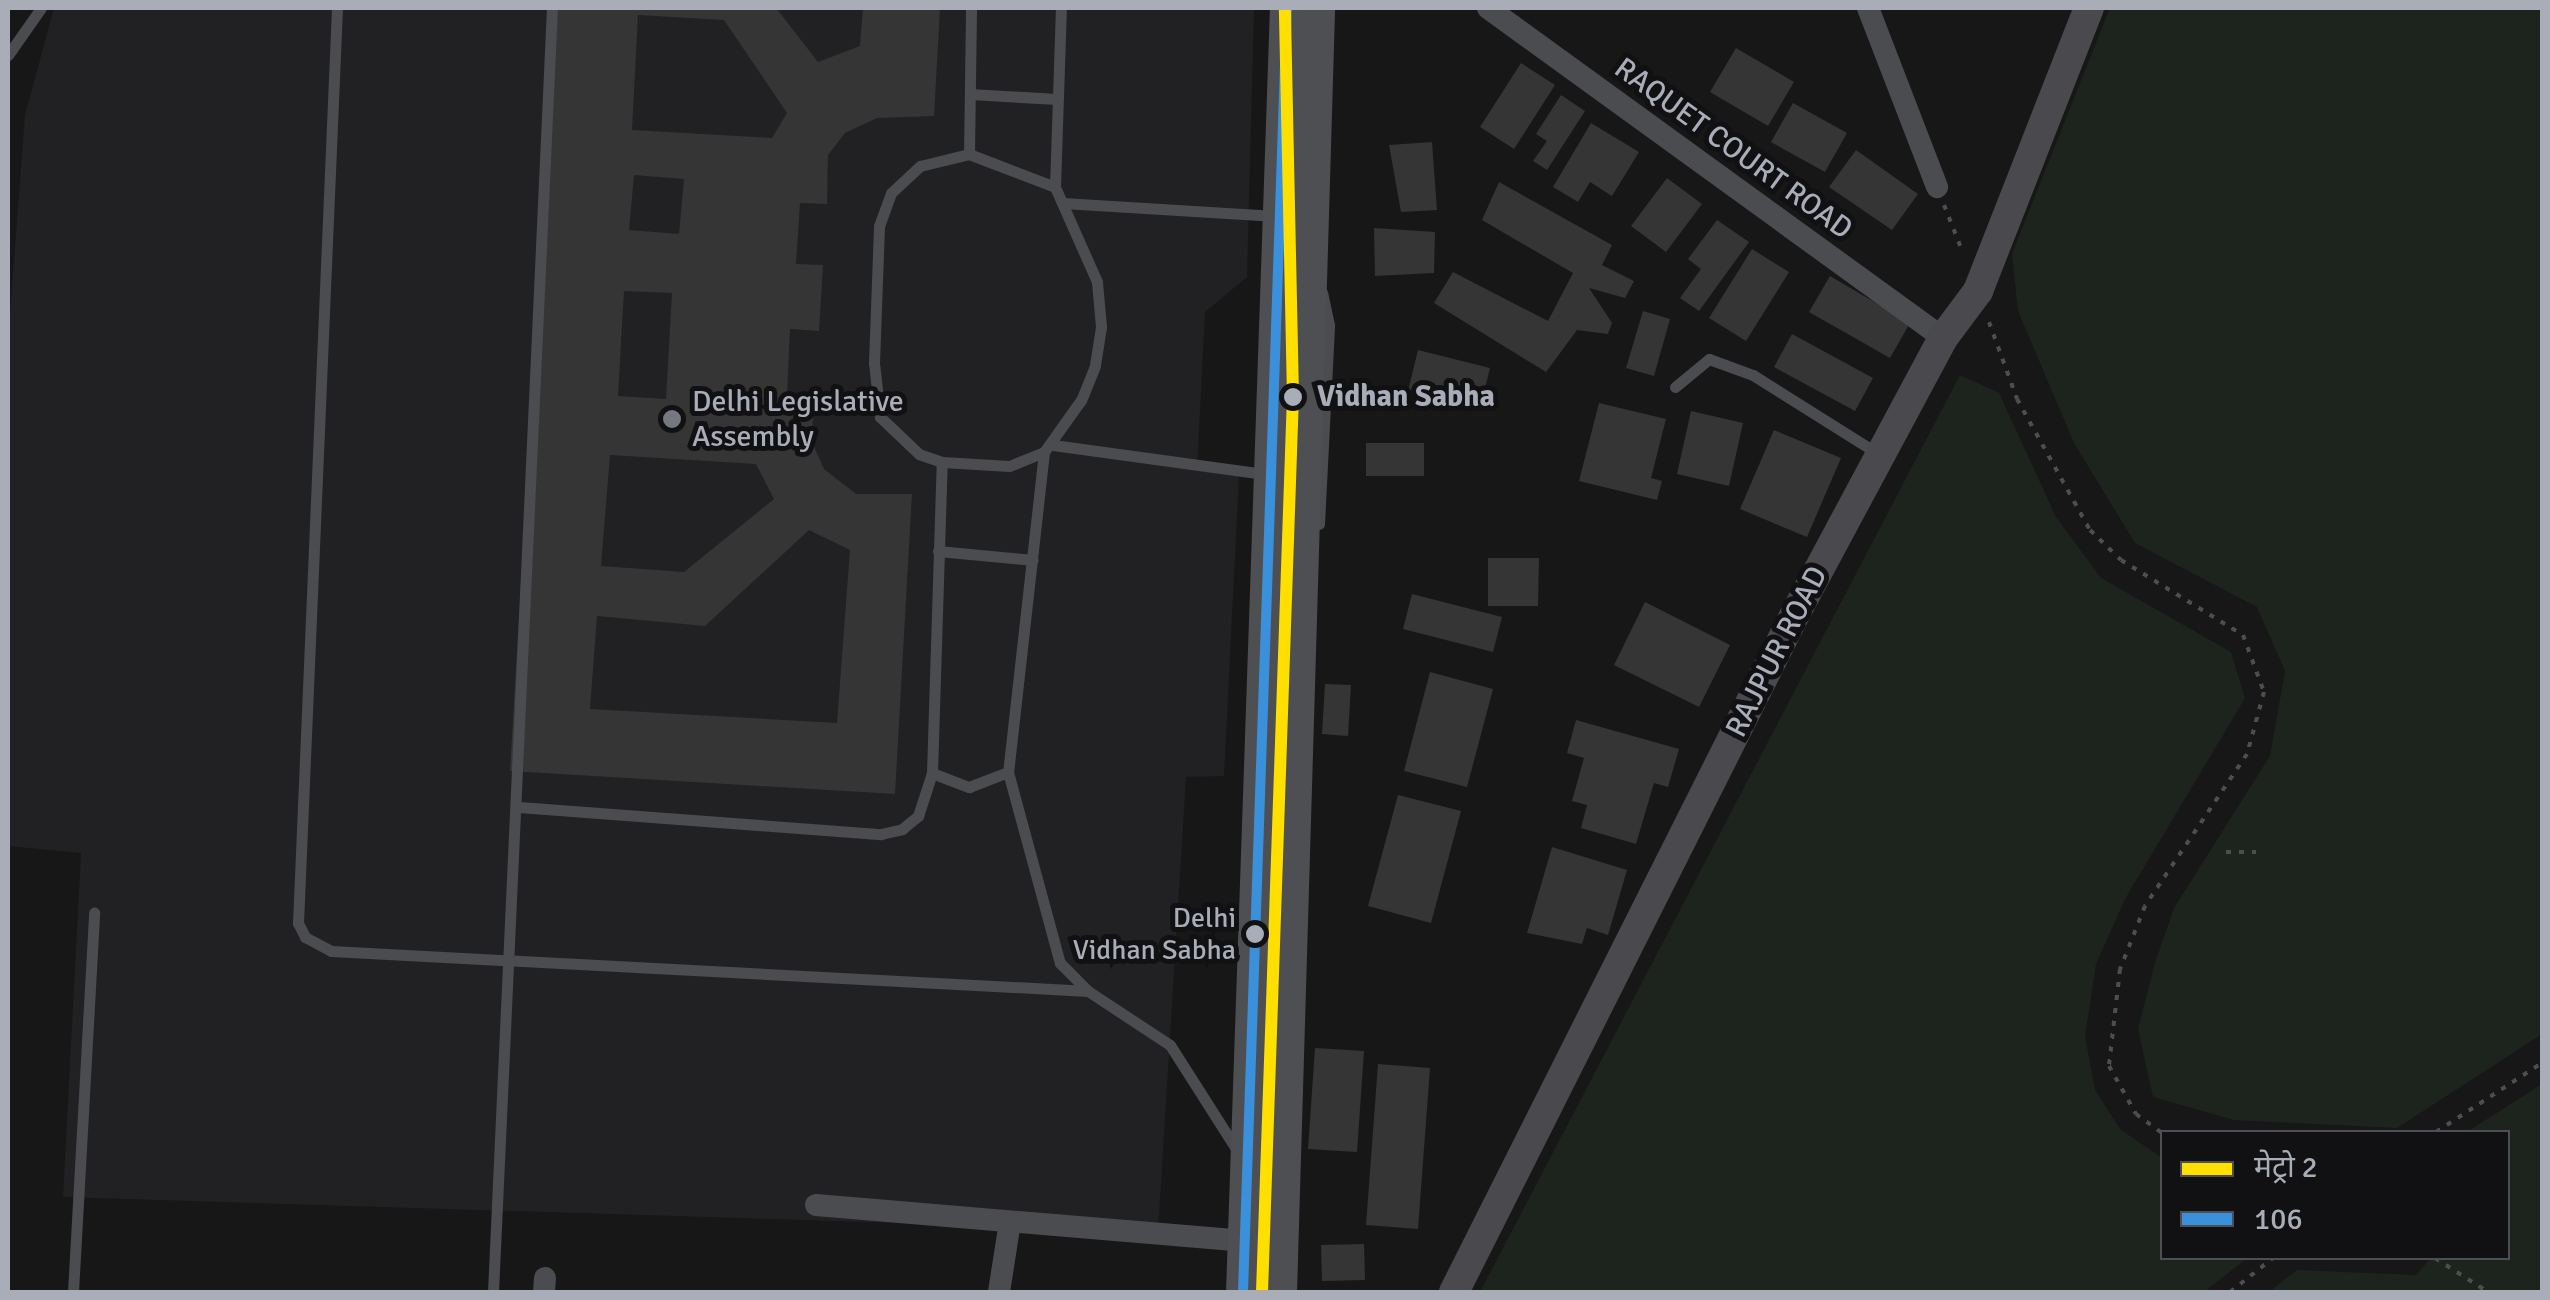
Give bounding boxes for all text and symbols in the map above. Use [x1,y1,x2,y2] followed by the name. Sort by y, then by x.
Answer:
[1607,51,1859,247] street label: RAQUET COURT ROAD
[1317,379,1495,415] place label: Vidhan Sabha
[1278,382,1308,412] marker: Vidhan Sabha
[692,384,904,454] place label: Delhi Legislative Assembly
[661,408,683,430] marker: Delhi Legislative Assembly
[1719,561,1835,743] street label: RAJPUR ROAD
[1073,901,1236,967] place label: Delhi Vidhan Sabha
[1245,924,1265,944] marker: Delhi Vidhan Sabha
[2160,1130,2510,1260] legend
[2254,1149,2318,1186] text: मेट्रो 2
[2254,1201,2303,1238] text: 106

